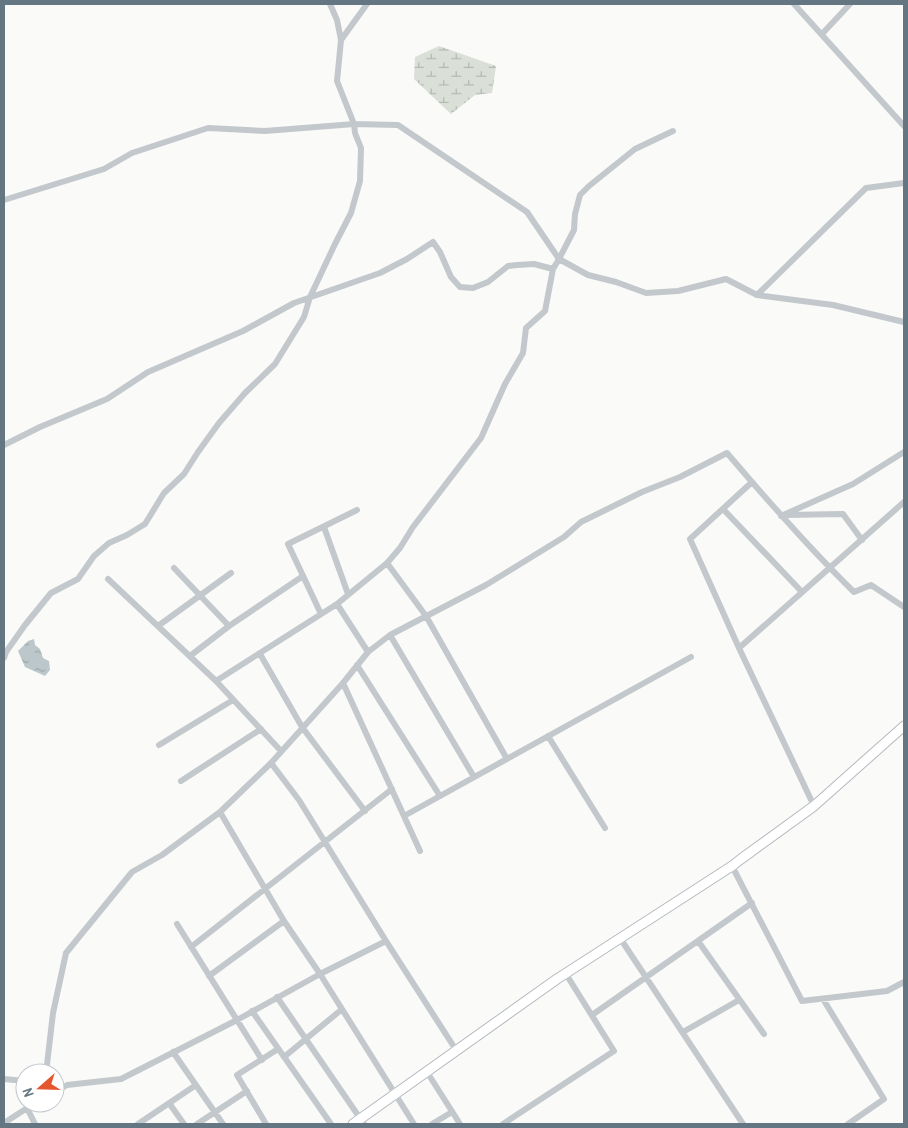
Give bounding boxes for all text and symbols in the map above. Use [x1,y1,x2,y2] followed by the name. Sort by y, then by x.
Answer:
[15,1063,65,1113] north arrow
[18,1085,38,1099] text: N

